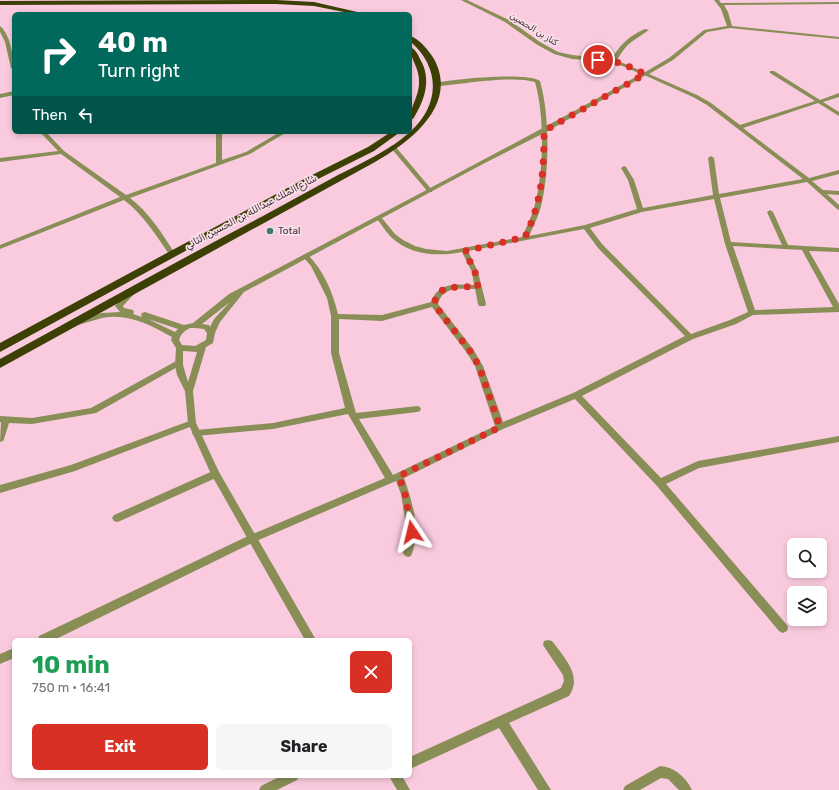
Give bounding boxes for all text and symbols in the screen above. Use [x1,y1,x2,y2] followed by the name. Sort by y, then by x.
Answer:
[508,10,560,48] street label: كناز بن الحصين
[98,26,168,59] text: 40 m
[32,28,84,80] icon: right
[581,43,615,77] pin
[587,49,609,71] icon: arrive
[98,60,180,82] text: Turn right
[75,104,97,126] icon: left
[32,106,67,124] text: Then
[183,172,320,254] street label: شارع الملك عبدالله بن الحسين الثاني
[278,225,300,237] place label: Total
[265,226,275,236] marker: Total
[391,511,433,553] position arrow
[787,538,827,626] map controls
[787,538,827,578] button: search
[787,586,827,626] button: layers
[32,651,110,679] text: 10 min
[350,651,392,693] button: close
[32,680,110,695] text: 750 m · 16:41
[32,724,208,770] button: Exit
[216,724,392,770] button: Share

